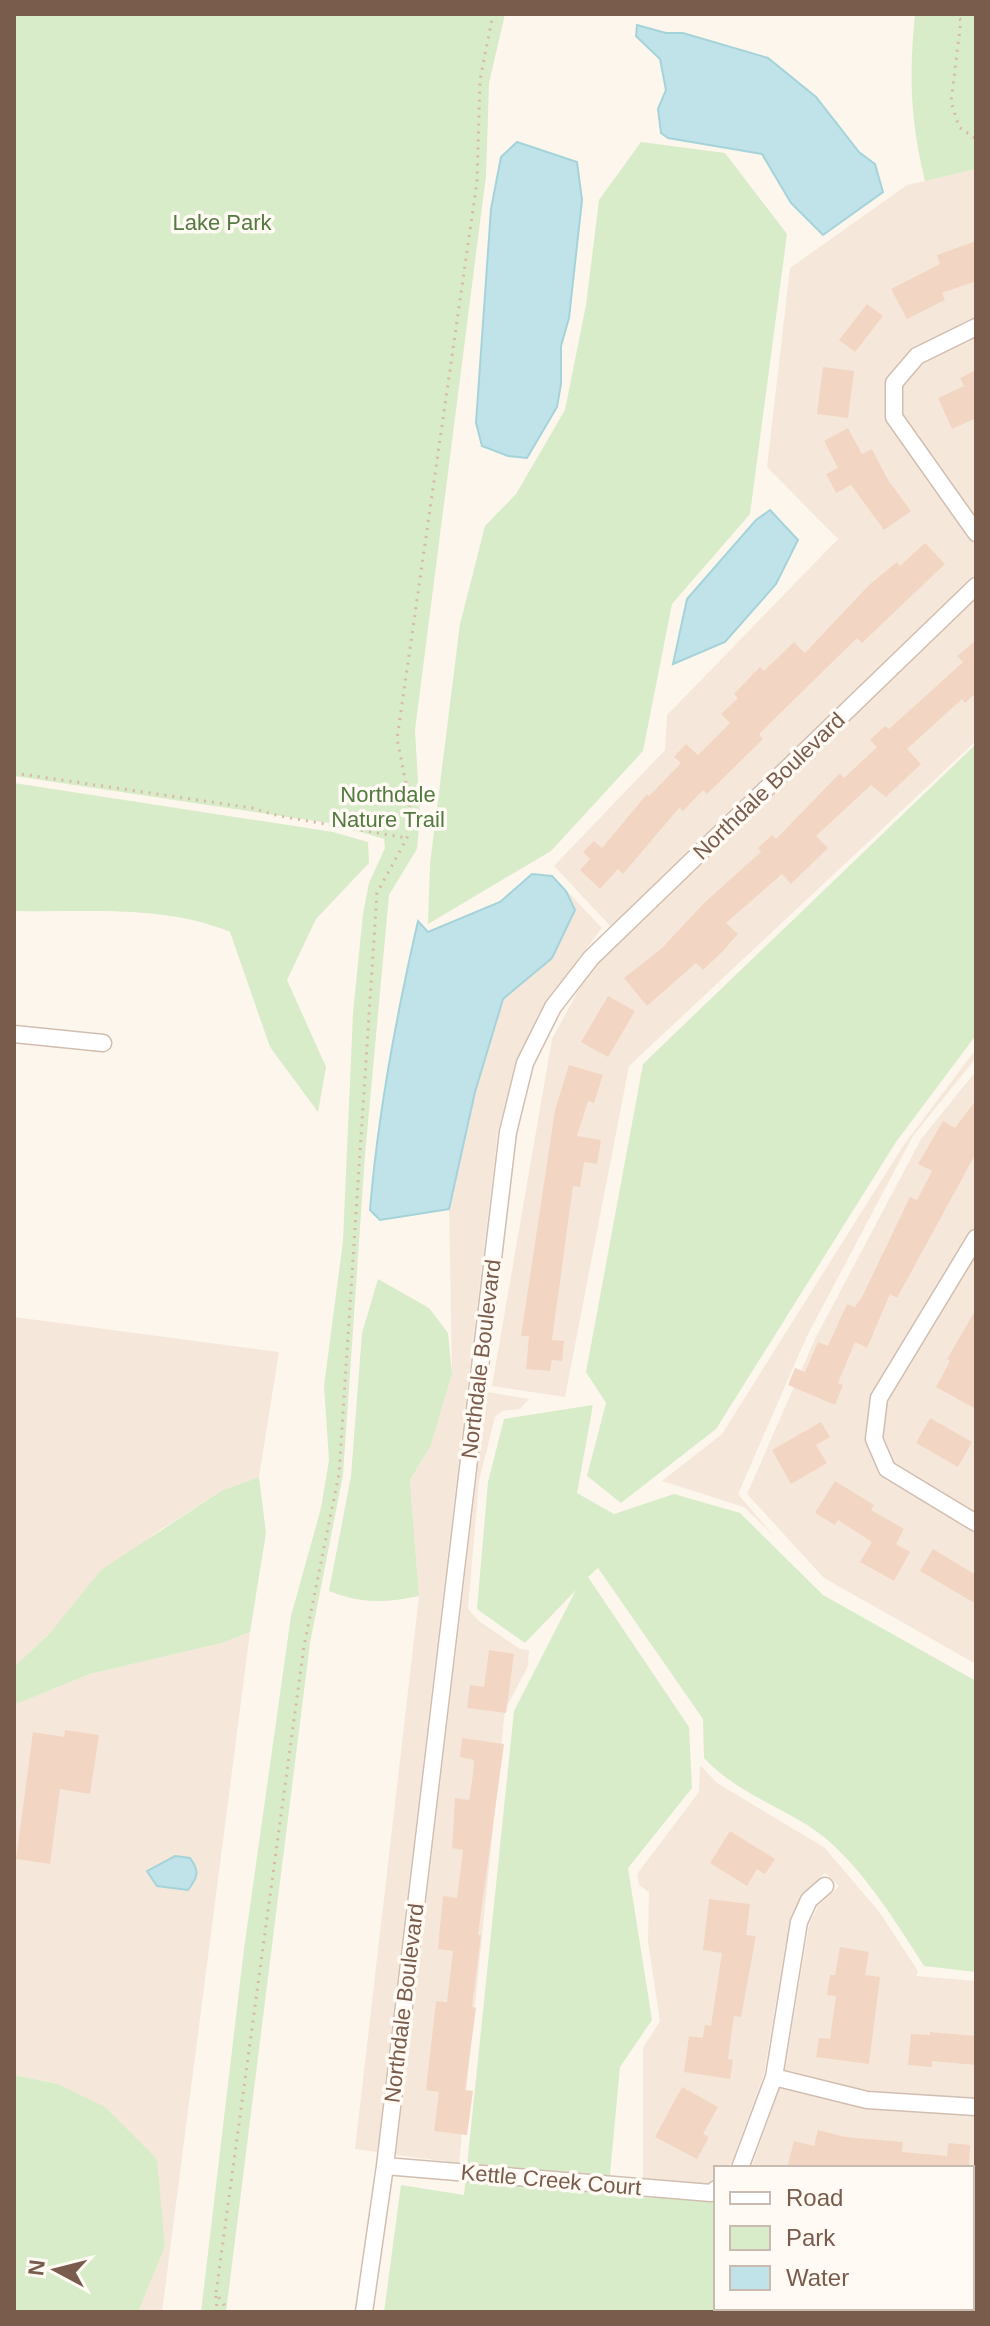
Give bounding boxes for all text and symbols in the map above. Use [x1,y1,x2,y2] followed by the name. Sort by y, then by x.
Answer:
[172,210,273,235] park label: Lake Park
[688,707,850,865] street label: Northdale Boulevard
[331,782,445,832] park label: Northdale Nature Trail
[456,1258,506,1460] street label: Northdale Boulevard
[379,1902,429,2104] street label: Northdale Boulevard
[460,2160,642,2200] street label: Kettle Creek Court
[714,2166,974,2310] legend
[786,2184,843,2211] text: Road
[786,2224,836,2251] text: Park
[16,2230,96,2310] north arrow
[23,2258,50,2277] text: N
[786,2264,849,2291] text: Water

